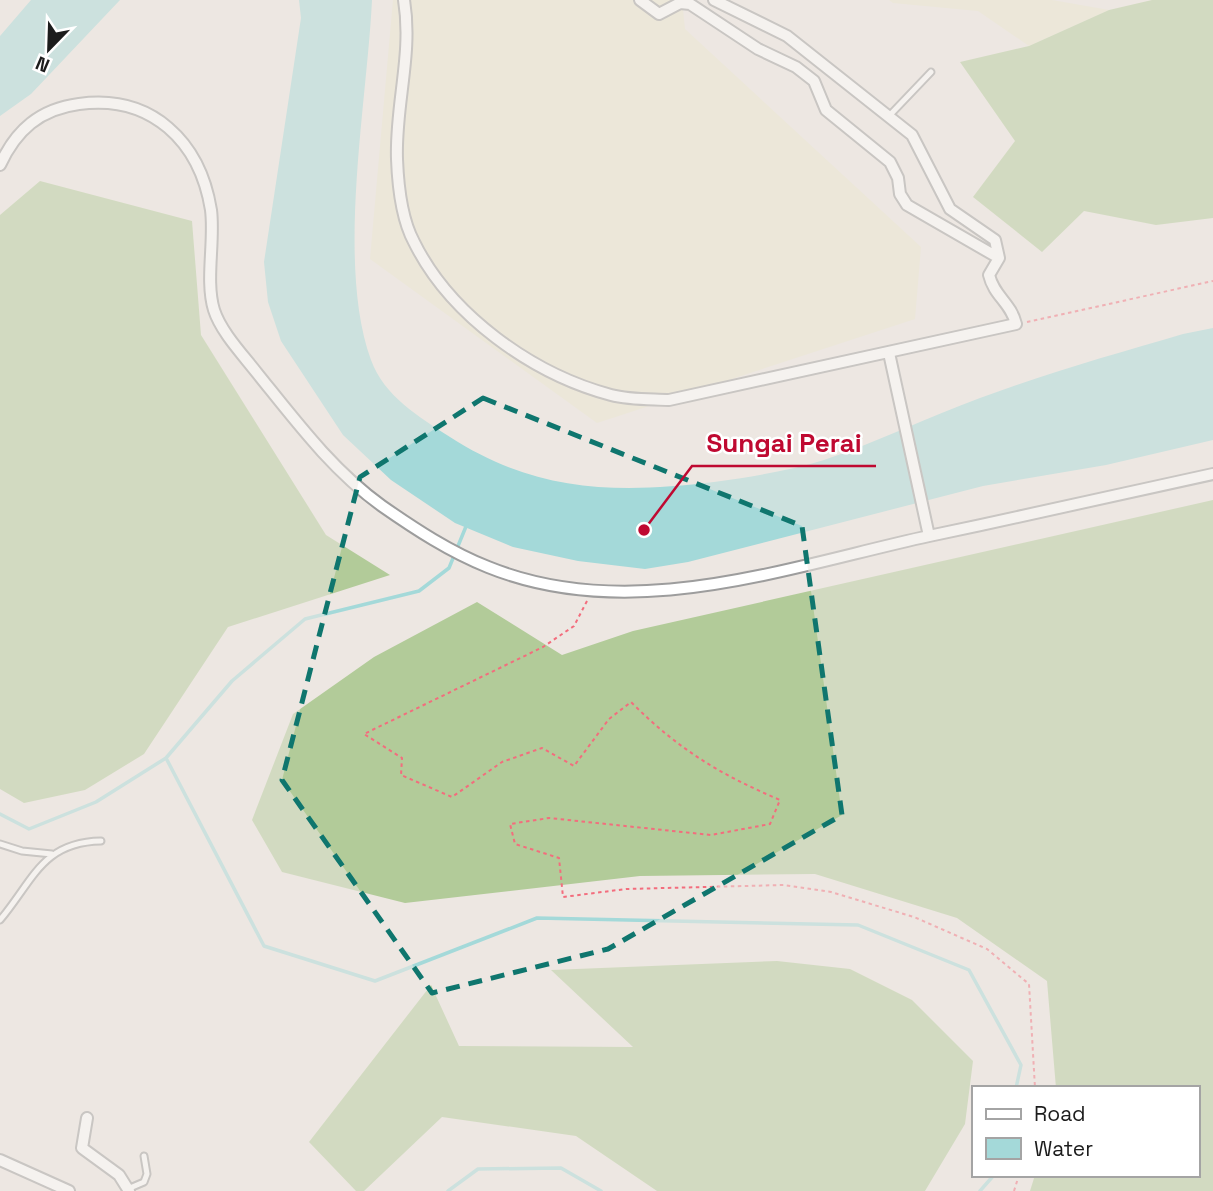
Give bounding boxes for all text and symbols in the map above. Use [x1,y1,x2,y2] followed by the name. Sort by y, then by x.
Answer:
[14,14,84,84] north arrow
[32,50,53,78] text: N
[692,419,876,466] callout: Sungai Perai
[706,426,862,460] text: Sungai Perai
[972,1086,1199,1177] legend
[1034,1100,1086,1127] text: Road
[1034,1135,1093,1162] text: Water

